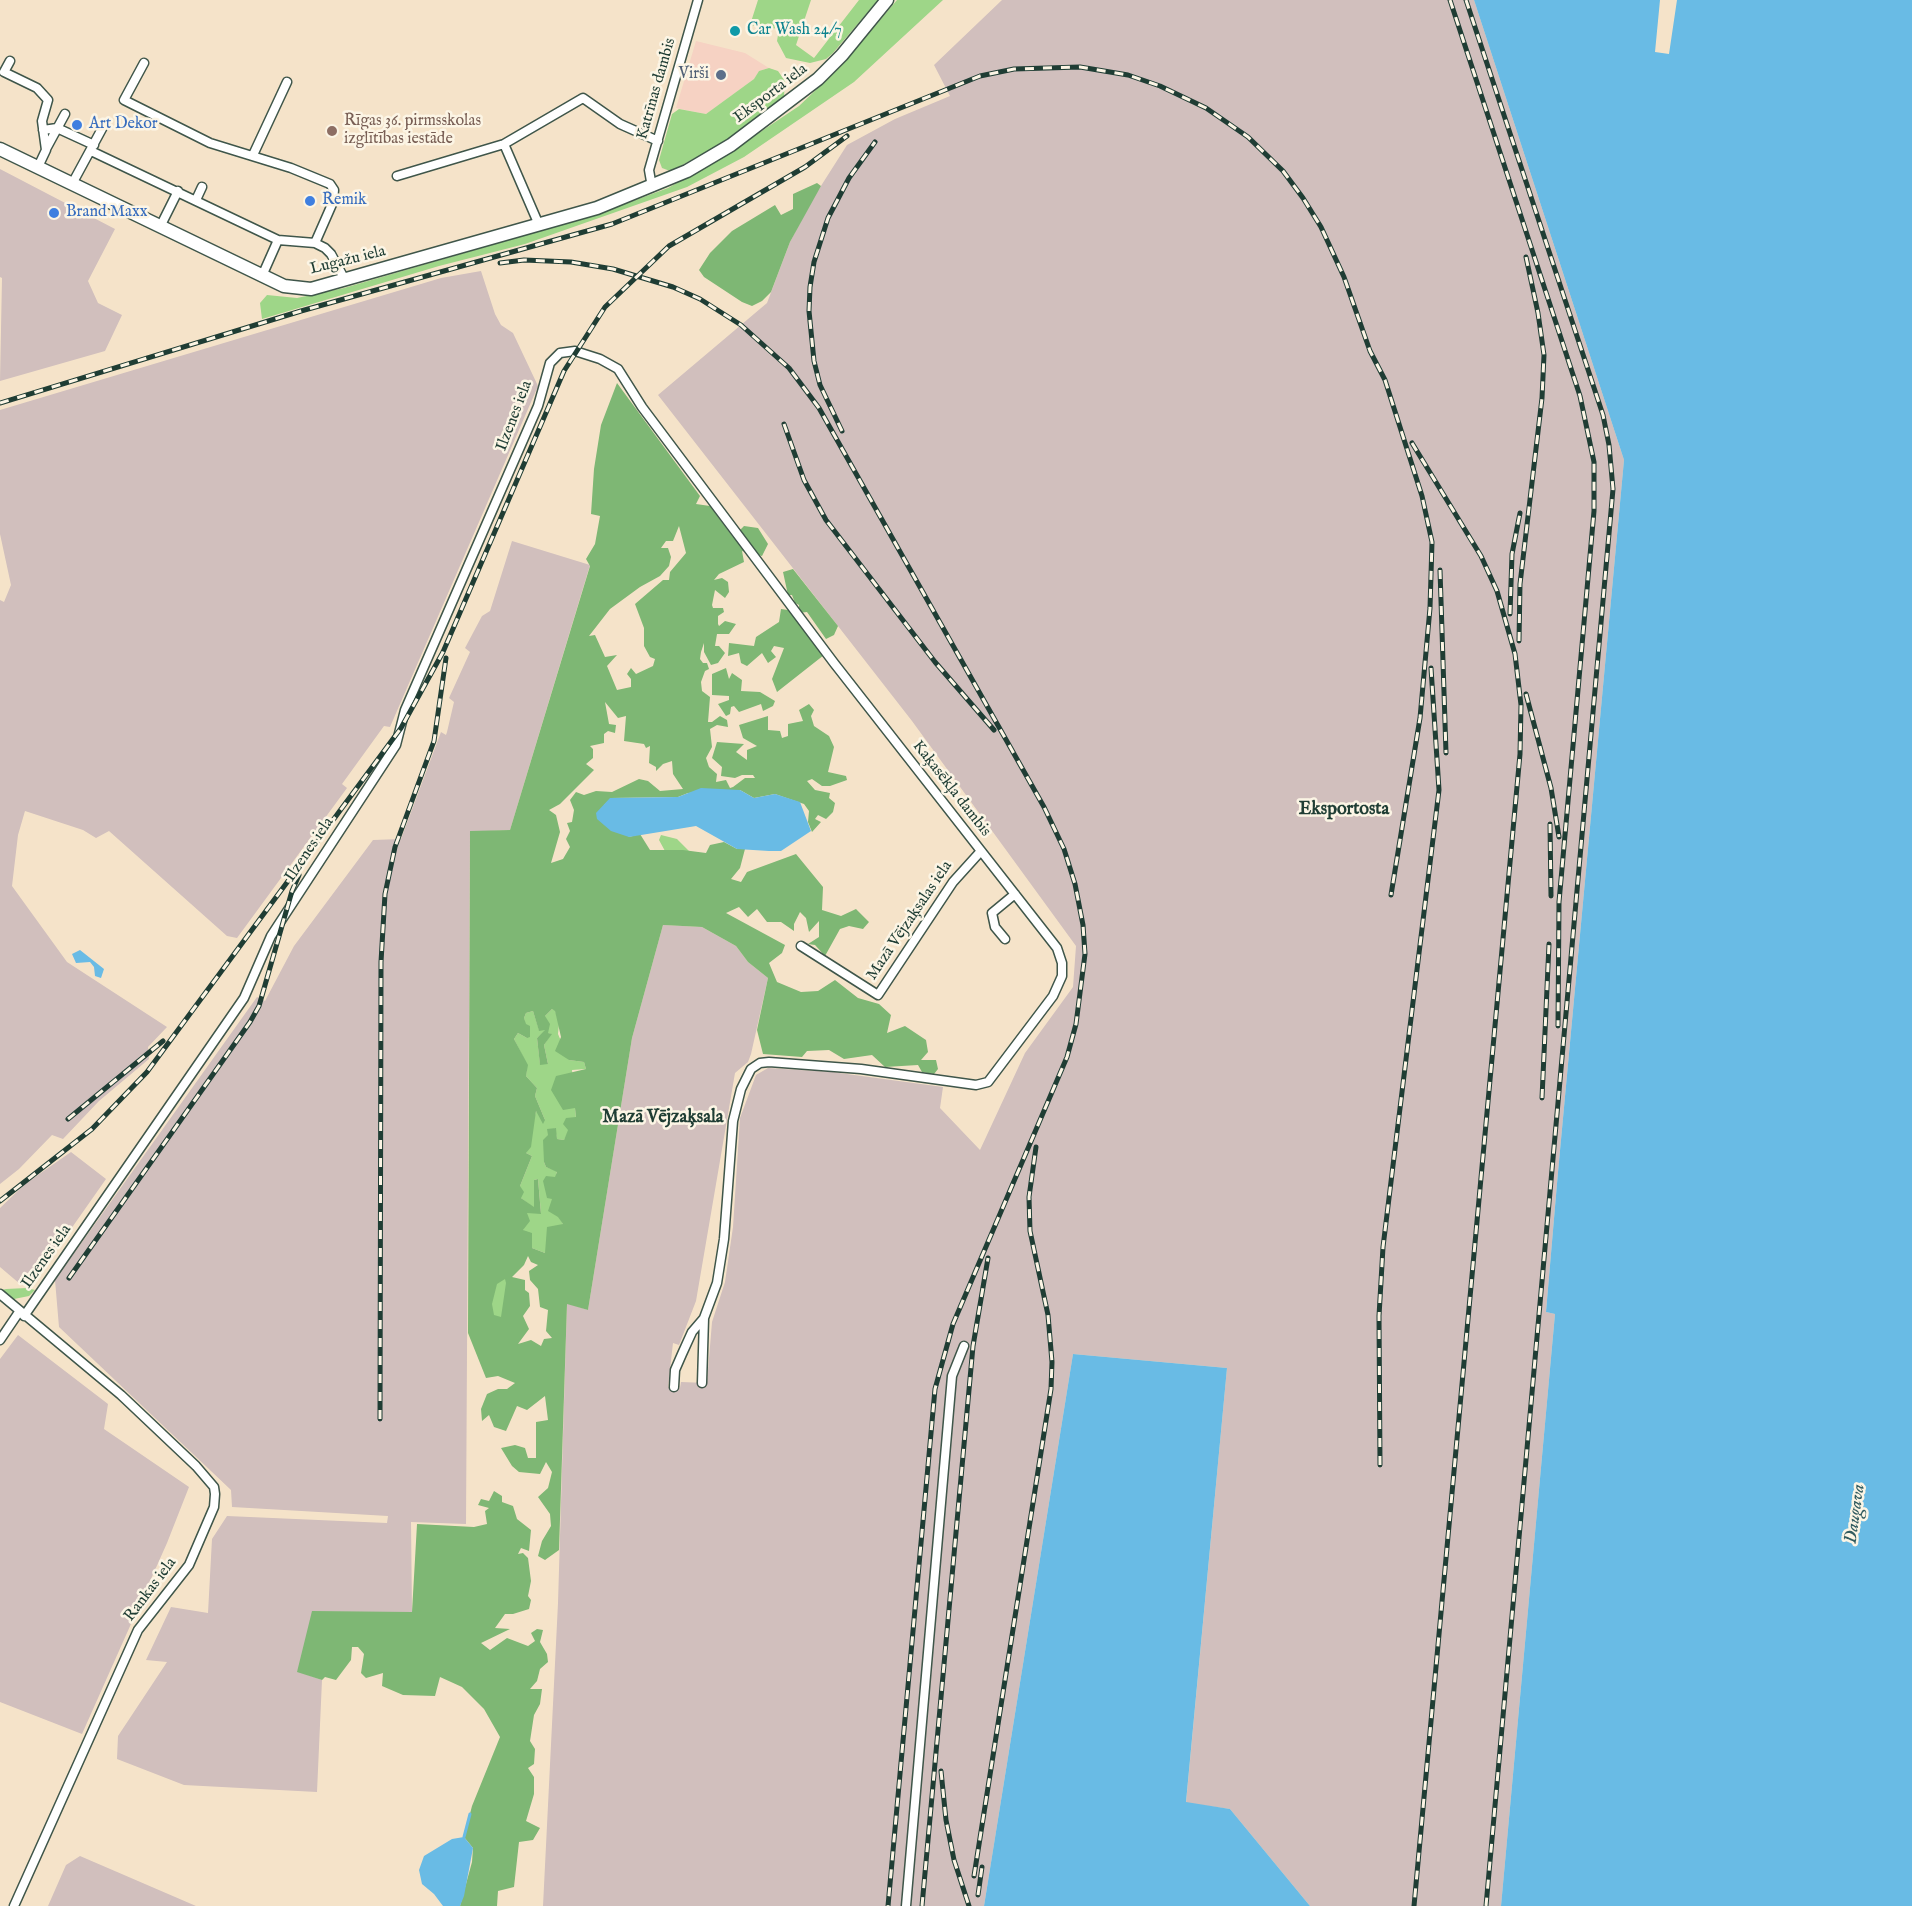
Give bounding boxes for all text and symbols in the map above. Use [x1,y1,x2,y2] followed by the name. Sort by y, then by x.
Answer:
[747,21,842,41] place label: Car Wash 24/7
[728,24,742,38] marker: Car Wash 24/7
[633,36,681,142] street label: Katrīnas dambis
[730,60,812,128] street label: Eksporta iela
[678,65,709,85] place label: Virši
[714,68,728,82] marker: Virši
[344,112,481,150] place label: Rīgas 36. pirmsskolas izglītības iestāde
[89,115,158,135] place label: Art Dekor
[70,118,84,132] marker: Art Dekor
[325,124,339,138] marker: Rīgas 36. pirmsskolas izglītības iestāde
[322,191,367,211] place label: Remik
[303,194,317,208] marker: Remik
[66,203,147,223] place label: Brand Maxx
[47,206,61,220] marker: Brand Maxx
[308,242,388,280] street label: Lugažu iela
[493,378,537,454] street label: Ilzenes iela
[908,737,994,841] street label: Kaķasēkļa dambis
[1299,799,1389,821] district label: Eksportosta
[281,814,339,886] street label: Ilzenes iela
[863,858,957,984] street label: Mazā Vējzaķsalas iela
[602,1107,724,1129] district label: Mazā Vējzaķsala
[18,1221,76,1293] street label: Ilzenes iela
[1841,1483,1871,1545] water label: Daugava
[121,1554,181,1626] street label: Rankas iela

